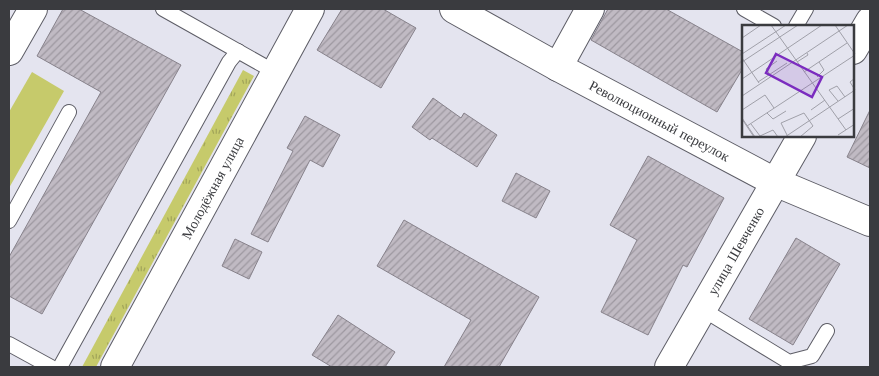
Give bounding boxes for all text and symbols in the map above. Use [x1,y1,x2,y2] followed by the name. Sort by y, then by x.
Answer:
[742,25,854,138] inset map
[586,76,733,165] street label: Революционный переулок
[177,133,248,242] street label: Молодёжная улица
[703,204,768,298] street label: улица Шевченко

